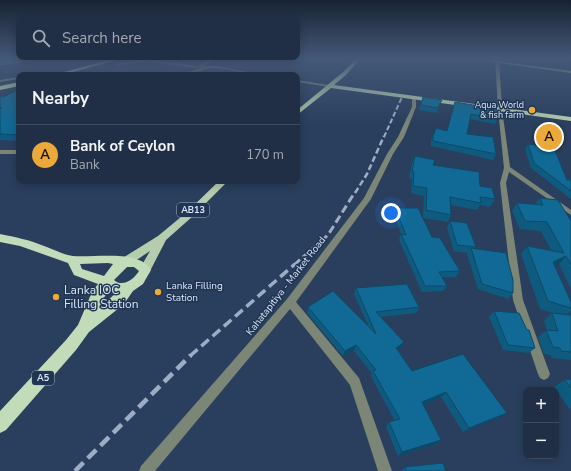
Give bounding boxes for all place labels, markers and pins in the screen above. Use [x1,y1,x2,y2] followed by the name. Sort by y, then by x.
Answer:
[475,99,524,121] place label: Aqua World & fish farm
[527,105,537,115] marker: Aqua World & fish farm
[536,122,562,152] pin: A
[166,279,223,305] place label: Lanka Filling Station
[64,282,139,312] place label: Lanka IOC Filling Station
[153,287,163,297] marker: Lanka Filling Station
[51,292,61,302] marker: Lanka IOC Filling Station

